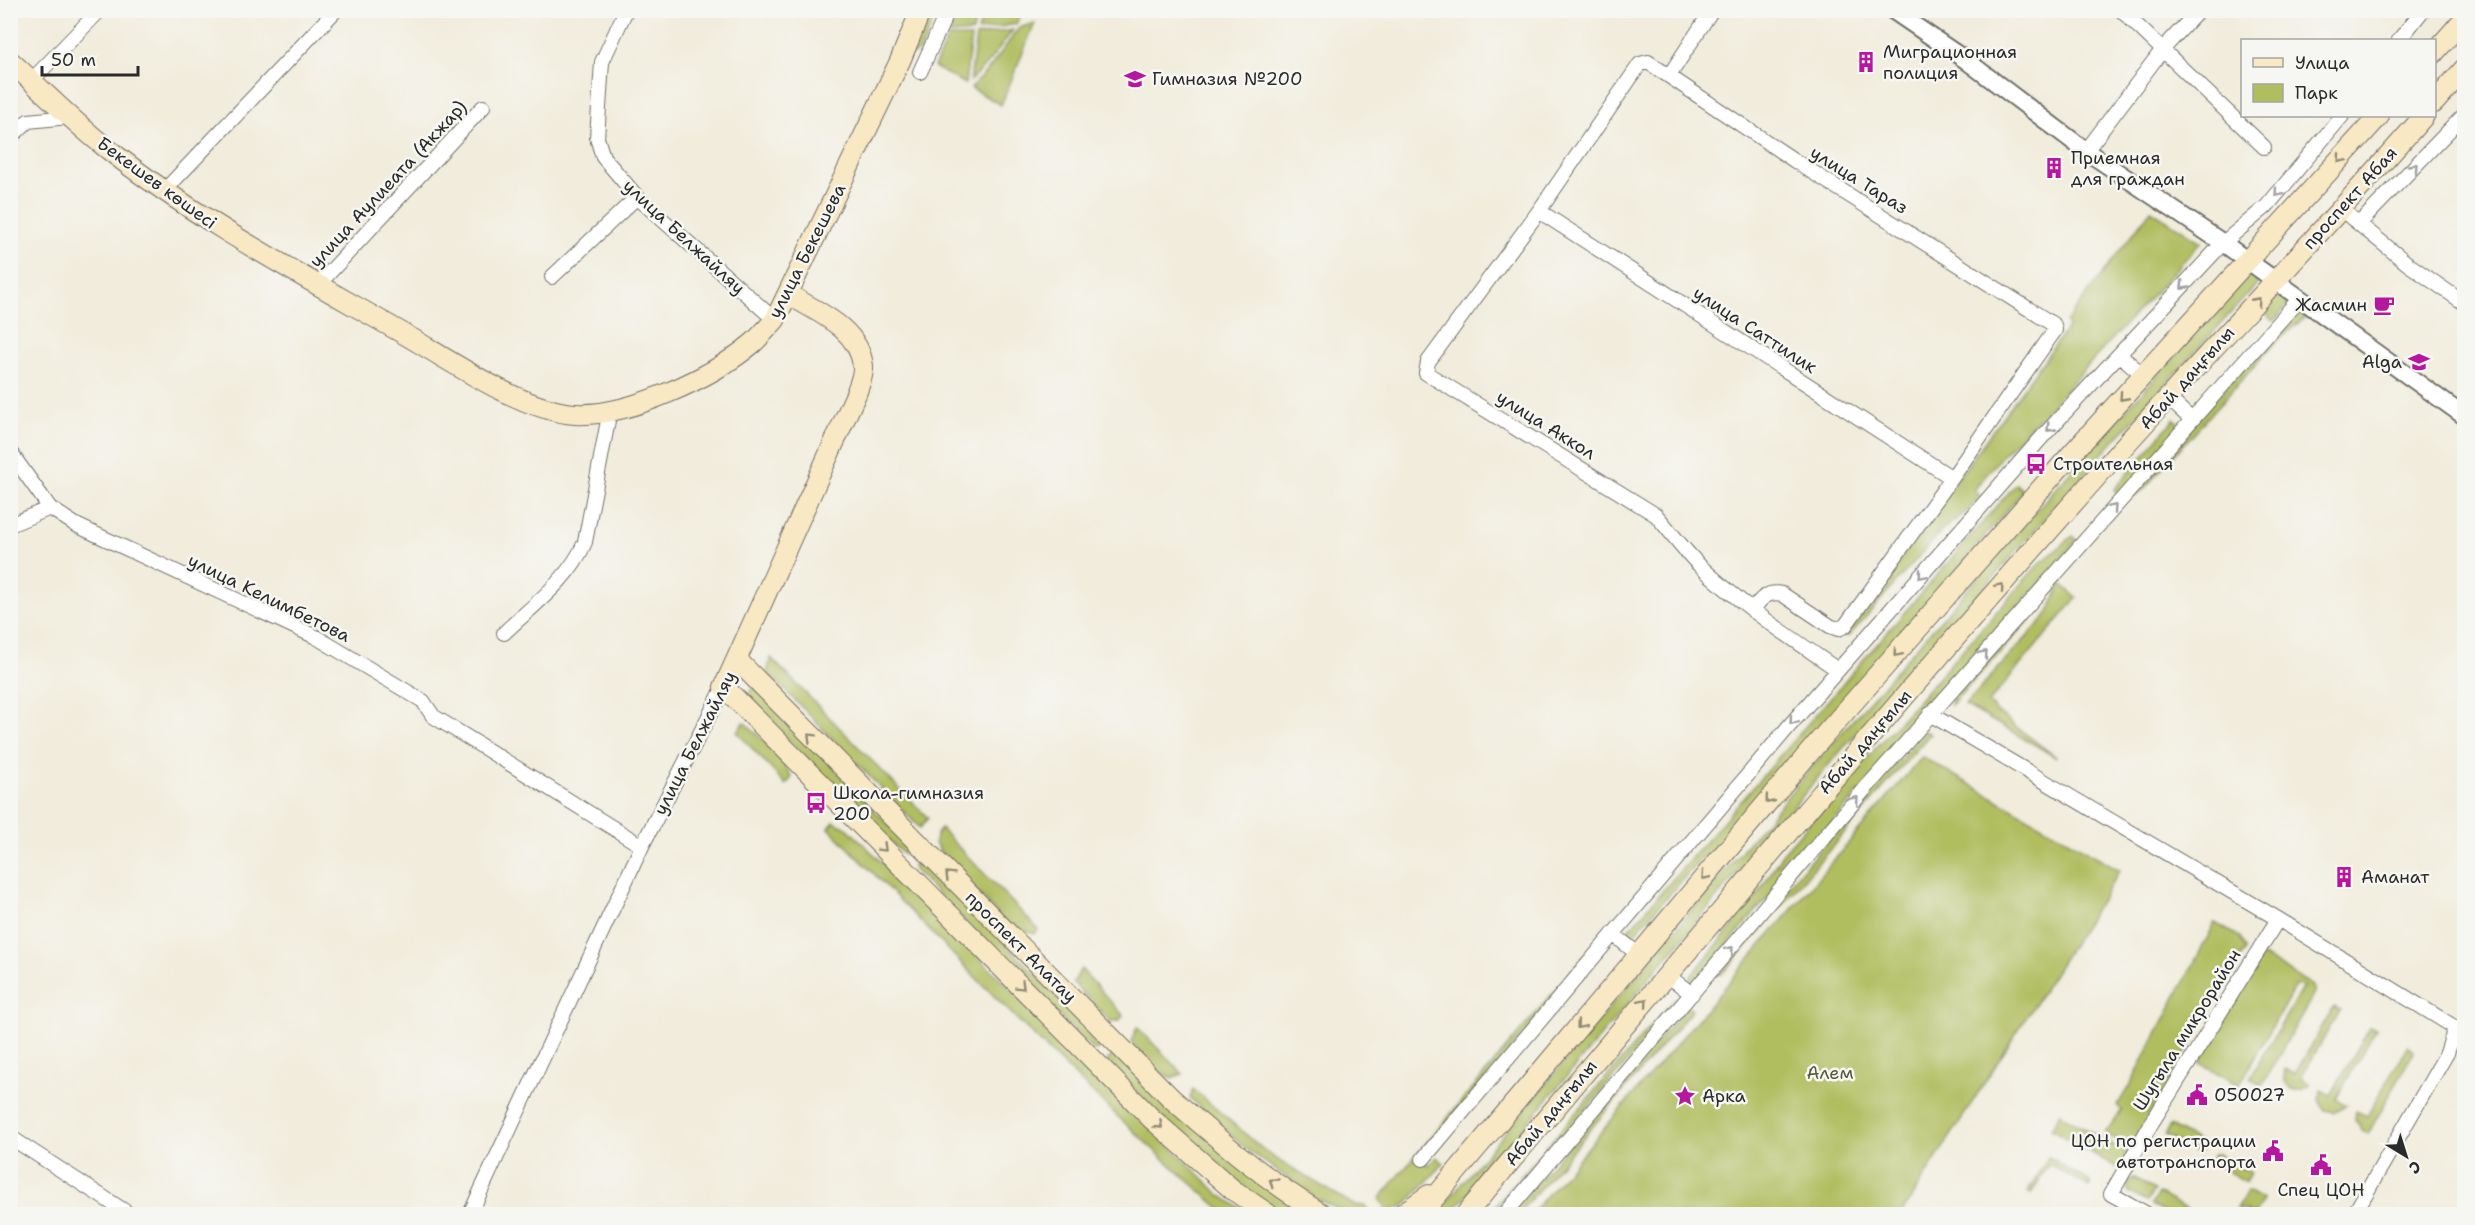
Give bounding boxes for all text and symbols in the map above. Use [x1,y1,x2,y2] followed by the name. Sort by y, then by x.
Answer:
[42,39,138,77] scale bar
[2241,39,2436,117] legend
[1883,40,2017,85] place label: Миграционная полиция
[51,48,96,72] text: 50 m
[1854,50,1878,74] building icon: Миграционная полиция
[2295,51,2349,75] text: Улица
[1123,67,1147,91] school or university icon: Гимназия №200
[1152,67,1303,91] place label: Гимназия №200
[2295,81,2338,105] text: Парк
[304,95,472,273] street label: улица Аулиеата (Акжар)
[92,131,222,235] street label: Бекешев көшесі
[1806,140,1912,220] street label: улица Тараз
[2297,141,2403,255] street label: проспект Абая
[2071,146,2185,191] place label: Приемная для граждан
[2337,152,2348,163] one-way arrow
[2042,156,2066,180] building icon: Приемная для граждан
[2407,163,2418,173] one-way arrow
[618,174,750,300] street label: улица Белжайляу
[763,180,851,322] street label: улица Бекешева
[2274,186,2285,197] one-way arrow
[2180,279,2191,290] one-way arrow
[1688,281,1822,379] street label: улица Саттилик
[2295,293,2367,317] place label: Жасмин
[2372,293,2396,317] cafe icon: Жасмин
[2250,297,2261,308] one-way arrow
[2134,321,2240,435] street label: Абай даңғылы
[2362,350,2402,374] place label: Alga
[2407,350,2431,374] school or university icon: Alga
[1492,385,1600,465] street label: улица Аккол
[2119,390,2130,400] one-way arrow
[2047,421,2058,432] one-way arrow
[2024,452,2048,476] bus stop icon: Строительная
[2053,452,2173,476] place label: Строительная
[2106,504,2117,514] one-way arrow
[184,548,354,648] street label: улица Келимбетова
[1918,568,1929,579] one-way arrow
[1993,583,2004,593] one-way arrow
[1893,646,1904,657] one-way arrow
[1977,650,1988,660] one-way arrow
[648,667,742,819] street label: улица Белжайляу
[1813,685,1917,799] street label: Абай даңғылы
[1789,715,1800,725] one-way arrow
[808,733,819,744] one-way arrow
[833,781,984,826] place label: Школа-гимназия 200
[804,791,828,815] bus stop icon: Школа-гимназия 200
[1765,793,1776,804] one-way arrow
[1848,796,1859,807] one-way arrow
[876,841,887,852] one-way arrow
[2332,865,2356,889] building icon: Аманат
[2361,865,2430,889] place label: Аманат
[1702,869,1713,880] one-way arrow
[945,872,956,883] one-way arrow
[960,886,1082,1008] street label: проспект Алатау
[2127,945,2247,1115] street label: Шугыла микрорайон
[1722,946,1733,957] one-way arrow
[1014,980,1025,990] one-way arrow
[1637,998,1648,1009] one-way arrow
[1576,1018,1587,1029] one-way arrow
[1500,1055,1602,1171] street label: Абай даңғылы
[1806,1061,1854,1085] park label: Алем
[2185,1083,2209,1107] public building icon: 050027
[2214,1083,2285,1107] place label: 050027
[1673,1084,1697,1108] place icon: Арка
[1702,1084,1746,1108] place label: Арка
[1152,1118,1162,1129] one-way arrow
[2376,1126,2436,1186] north arrow
[2071,1129,2256,1174] place label: ЦОН по регистрации автотранспорта
[2261,1139,2285,1163] public building icon: ЦОН по регистрации автотранспорта
[2309,1153,2333,1177] public building icon: Спец ЦОН
[2404,1156,2425,1179] text: С
[1269,1178,1280,1189] one-way arrow
[2277,1178,2365,1202] place label: Спец ЦОН

